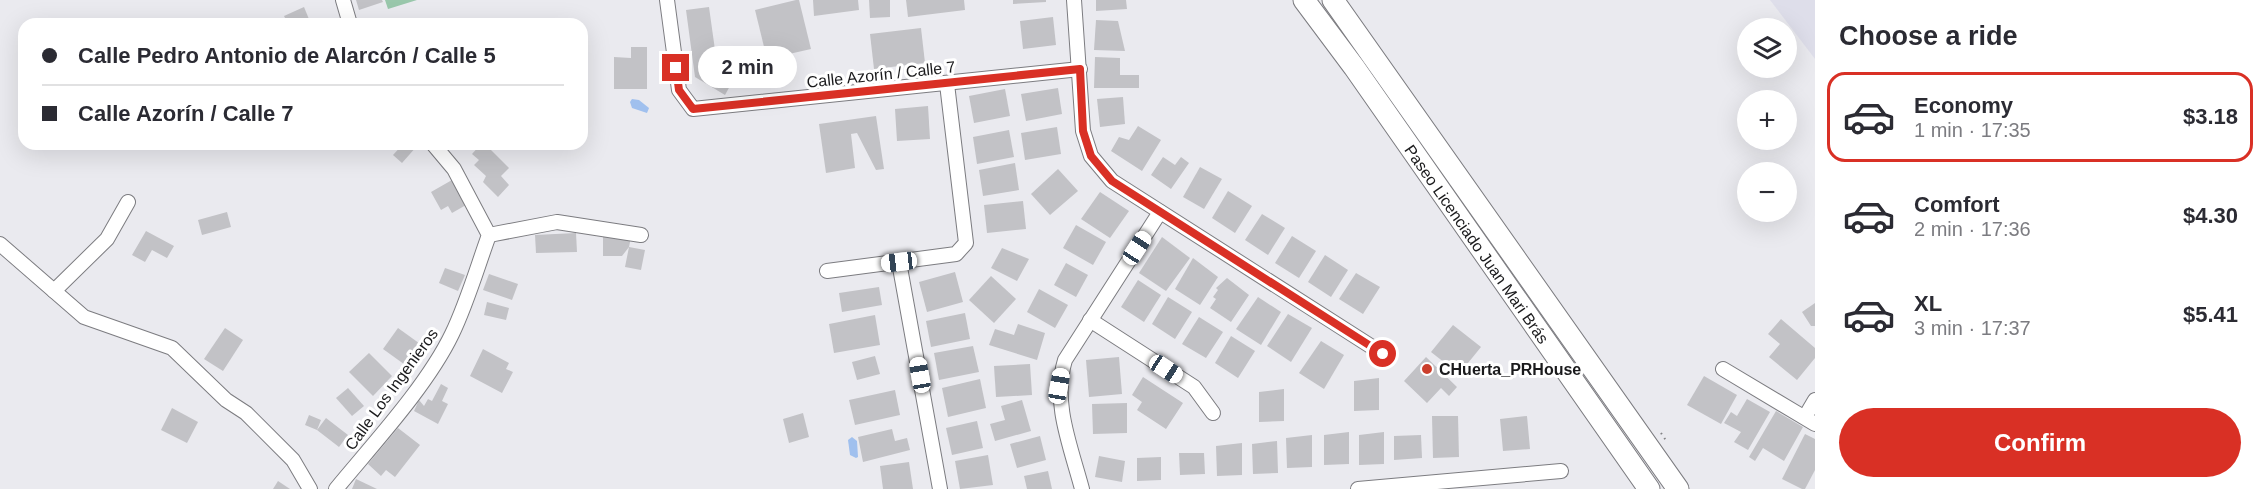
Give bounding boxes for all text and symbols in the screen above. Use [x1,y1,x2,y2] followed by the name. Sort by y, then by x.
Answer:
[1737,18,1797,222] map controls
[1737,18,1797,78] button: layers
[1839,21,2018,51] text: Choose a ride
[78,43,496,68] text: Calle Pedro Antonio de Alarcón / Calle 5
[697,47,796,89] callout: 2 min
[662,54,689,81] route end
[721,56,774,78] text: 2 min
[806,58,956,91] street label: Calle Azorín / Calle 7
[1737,90,1797,150] button: +
[1842,90,1896,144] icon: car
[1914,93,2013,118] text: Economy
[78,101,294,126] text: Calle Azorín / Calle 7
[2183,104,2238,129] text: $3.18
[1914,119,2031,141] text: 1 min · 17:35
[1401,142,1552,347] street label: Paseo Licenciado Juan Mari Brás
[1737,162,1797,222] button: −
[1842,189,1896,243] icon: car
[1914,192,2000,217] text: Comfort
[2183,203,2238,228] text: $4.30
[1914,218,2031,240] text: 2 min · 17:36
[1120,228,1154,268] car
[880,251,918,273] car
[1842,288,1896,342] icon: car
[1914,291,1942,316] text: XL
[2183,302,2238,327] text: $5.41
[1914,317,2031,339] text: 3 min · 17:37
[342,325,441,453] street label: Calle Los Ingenieros
[1369,340,1396,367] route start
[1146,352,1186,386] car
[908,356,932,394] car
[1439,361,1581,378] place label: CHuerta_PRHouse
[1420,362,1434,376] marker: CHuerta_PRHouse
[1047,367,1071,405] car
[1839,408,2241,477] button: Confirm

